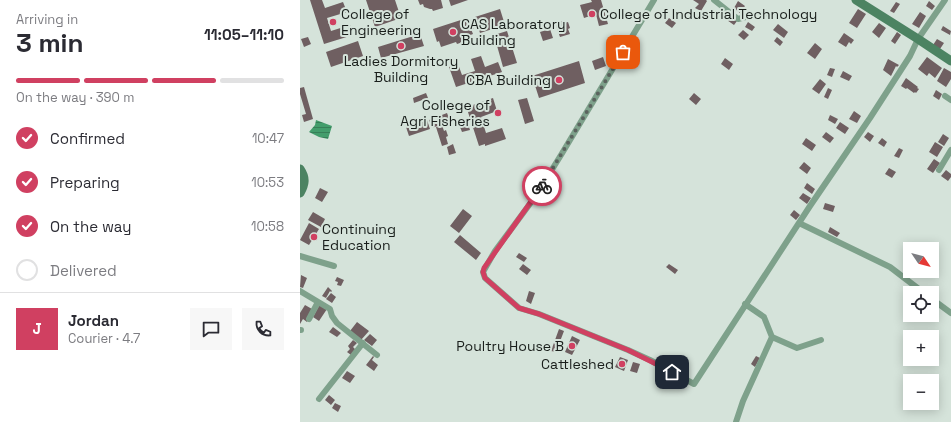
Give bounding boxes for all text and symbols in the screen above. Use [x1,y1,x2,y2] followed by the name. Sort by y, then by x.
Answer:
[341,5,421,39] place label: College of Engineering
[600,5,817,23] place label: College of Industrial Technology
[587,9,597,19] marker: College of Industrial Technology
[16,11,78,28] text: Arriving in
[461,15,566,49] place label: CAS Laboratory Building
[328,17,338,27] marker: College of Engineering
[204,25,284,44] text: 11:05–11:10
[16,26,84,60] text: 3 min
[448,27,458,37] marker: CAS Laboratory Building
[606,35,640,69] pin
[396,41,406,51] marker: Ladies Dormitory Building
[612,41,634,63] icon: bag
[344,52,458,86] place label: Ladies Dormitory Building
[466,71,551,89] place label: CBA Building
[554,75,564,85] marker: CBA Building
[16,89,134,106] text: On the way · 390 m
[400,96,490,130] place label: College of Agri Fisheries
[493,108,503,118] marker: College of Agri Fisheries
[16,127,38,149] icon: check
[50,129,125,148] text: Confirmed
[252,130,284,147] text: 10:47
[522,166,562,206] courier
[16,171,38,193] icon: check
[50,173,120,192] text: Preparing
[251,174,284,191] text: 10:53
[531,175,553,197] icon: bike
[16,215,38,237] icon: check
[50,217,131,236] text: On the way
[251,218,284,235] text: 10:58
[322,220,396,254] place label: Continuing Education
[309,232,319,242] marker: Continuing Education
[903,242,939,278] north arrow
[903,242,939,410] map controls
[50,261,117,280] text: Delivered
[903,286,939,322] button: locate
[190,308,232,350] button: chat
[242,308,284,350] button: phone
[68,311,119,330] text: Jordan
[32,319,42,338] text: J
[68,330,140,347] text: Courier · 4.7
[903,330,939,366] button: +
[456,337,564,355] place label: Poultry House B
[567,341,577,351] marker: Poultry House B
[541,355,614,373] place label: Cattleshed
[655,355,689,389] pin
[617,359,627,369] marker: Cattleshed
[661,361,683,383] icon: home
[903,374,939,410] button: −

